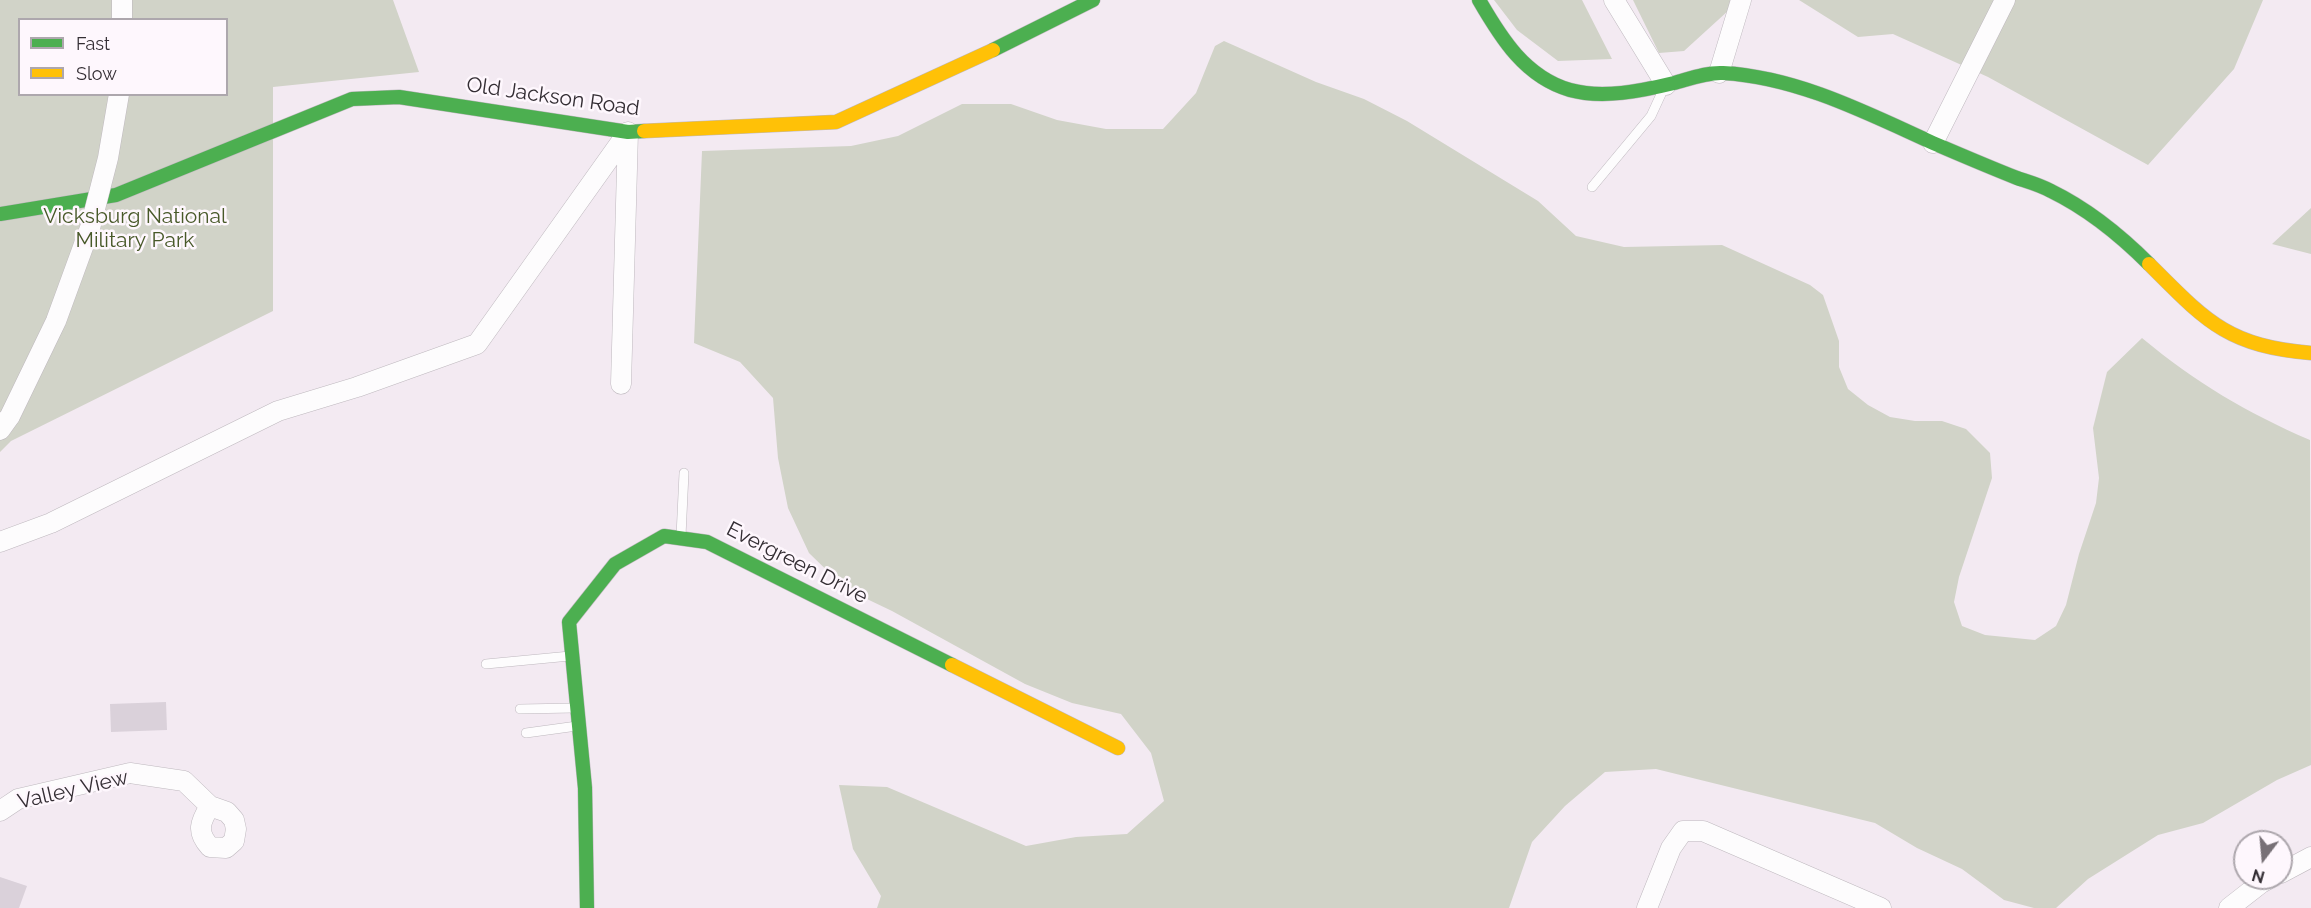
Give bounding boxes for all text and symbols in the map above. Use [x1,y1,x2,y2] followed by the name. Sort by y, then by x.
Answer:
[18,18,228,96] legend
[76,33,110,54] text: Fast
[76,63,117,84] text: Slow
[465,72,641,122] street label: Old Jackson Road
[43,204,227,254] park label: Vicksburg National Military Park
[722,517,872,609] street label: Evergreen Drive
[15,765,131,815] street label: Valley View
[2233,830,2293,890] north arrow
[2250,865,2267,887] text: N

